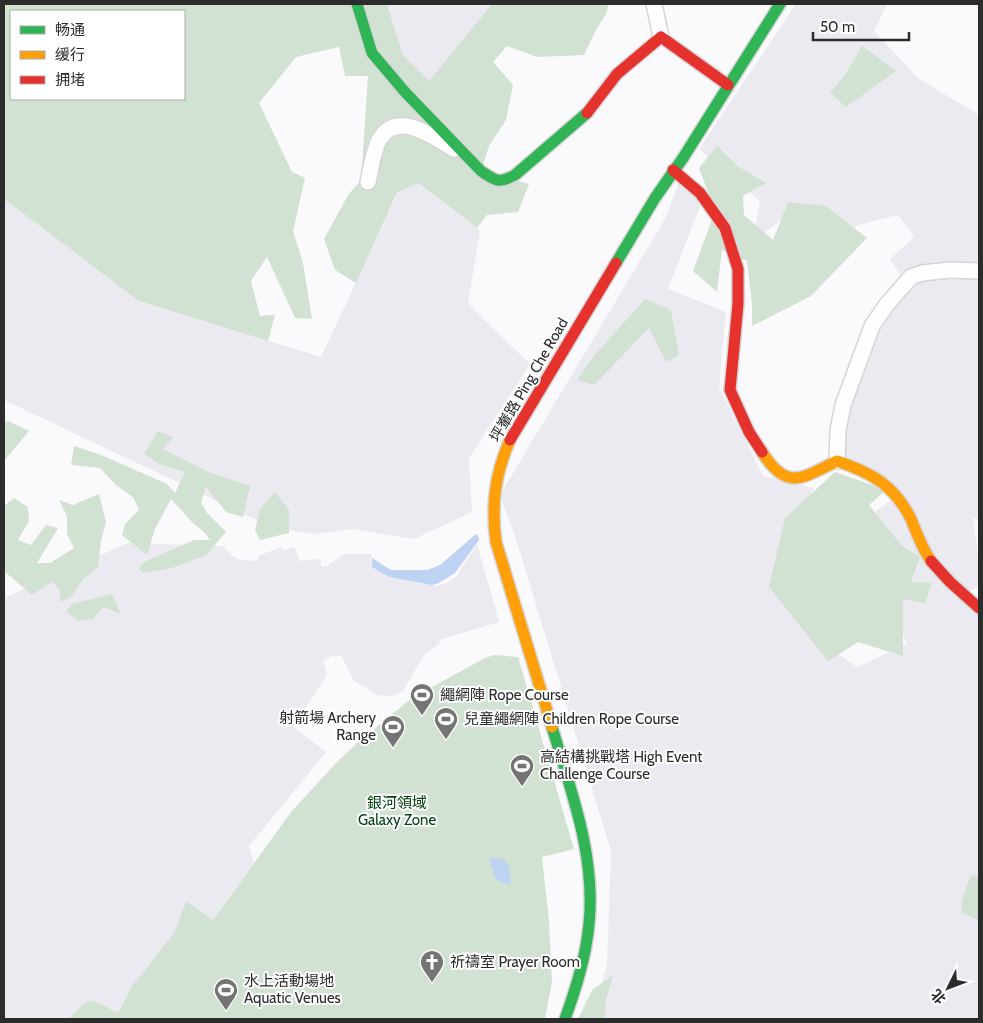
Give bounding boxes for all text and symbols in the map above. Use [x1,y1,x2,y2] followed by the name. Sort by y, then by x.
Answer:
[10,10,185,100] legend
[813,10,909,42] scale bar
[820,18,855,36] text: 50 m
[55,21,85,39] text: 畅通
[55,46,85,64] text: 缓行
[55,71,85,89] text: 拥堵
[486,315,572,445] street label: 坪輋路 Ping Che Road
[409,682,435,716] sports icon: 繩網陣 Rope Course
[440,686,569,704] place label: 繩網陣 Rope Course
[433,706,459,740] sports icon: 兒童繩網陣 Children Rope Course
[279,709,376,744] place label: 射箭場 Archery Range
[464,710,679,728] place label: 兒童繩網陣 Children Rope Course
[380,714,406,748] sports icon: 射箭場 Archery Range
[540,748,702,783] place label: 高結構挑戰塔 High Event Challenge Course
[509,753,535,787] sports icon: 高結構挑戰塔 High Event Challenge Course
[358,794,436,829] park label: 銀河領域 Galaxy Zone
[419,949,445,983] church icon: 祈禱室 Prayer Room
[450,953,580,971] place label: 祈禱室 Prayer Room
[923,963,973,1013] north arrow
[244,972,341,1007] place label: 水上活動場地 Aquatic Venues
[213,977,239,1011] sports icon: 水上活動場地 Aquatic Venues
[927,985,950,1008] text: 北

